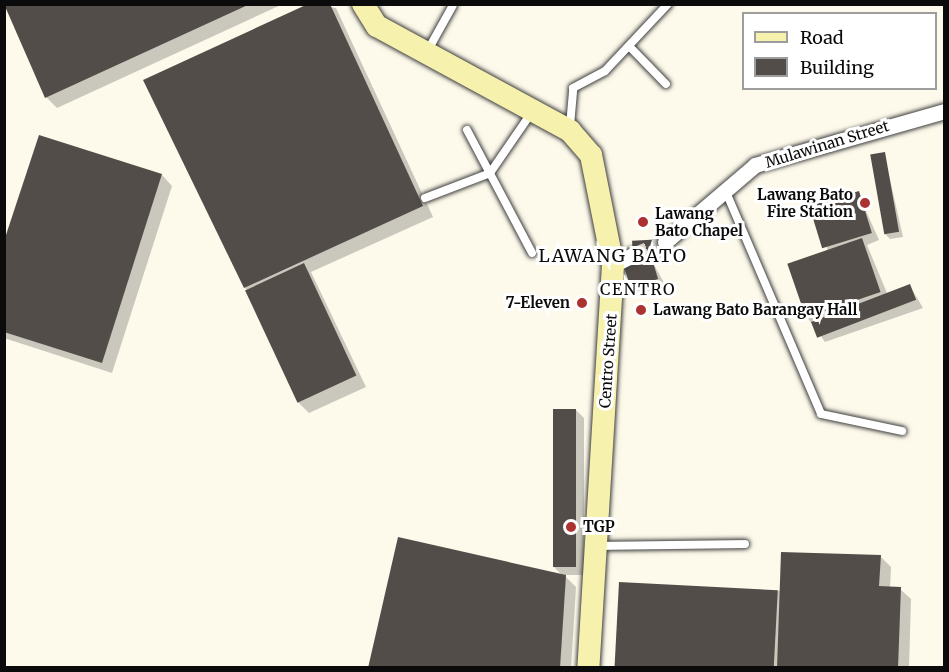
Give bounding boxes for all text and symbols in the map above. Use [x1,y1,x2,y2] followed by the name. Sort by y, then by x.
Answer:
[742,12,937,90] legend
[800,26,844,49] text: Road
[800,56,874,79] text: Building
[763,117,891,171] street label: Mulawinan Street
[757,185,853,220] place label: Lawang Bato Fire Station
[858,196,872,210] marker: Lawang Bato Fire Station
[655,204,743,239] place label: Lawang Bato Chapel
[636,215,650,229] marker: Lawang Bato Chapel
[539,245,687,267] district label: LAWANG BATO
[600,279,676,299] district label: CENTRO
[505,294,570,312] place label: 7-Eleven
[575,296,589,310] marker: 7-Eleven
[653,301,857,319] place label: Lawang Bato Barangay Hall
[634,303,648,317] marker: Lawang Bato Barangay Hall
[596,313,620,409] street label: Centro Street
[583,518,615,536] place label: TGP
[564,520,578,534] marker: TGP

